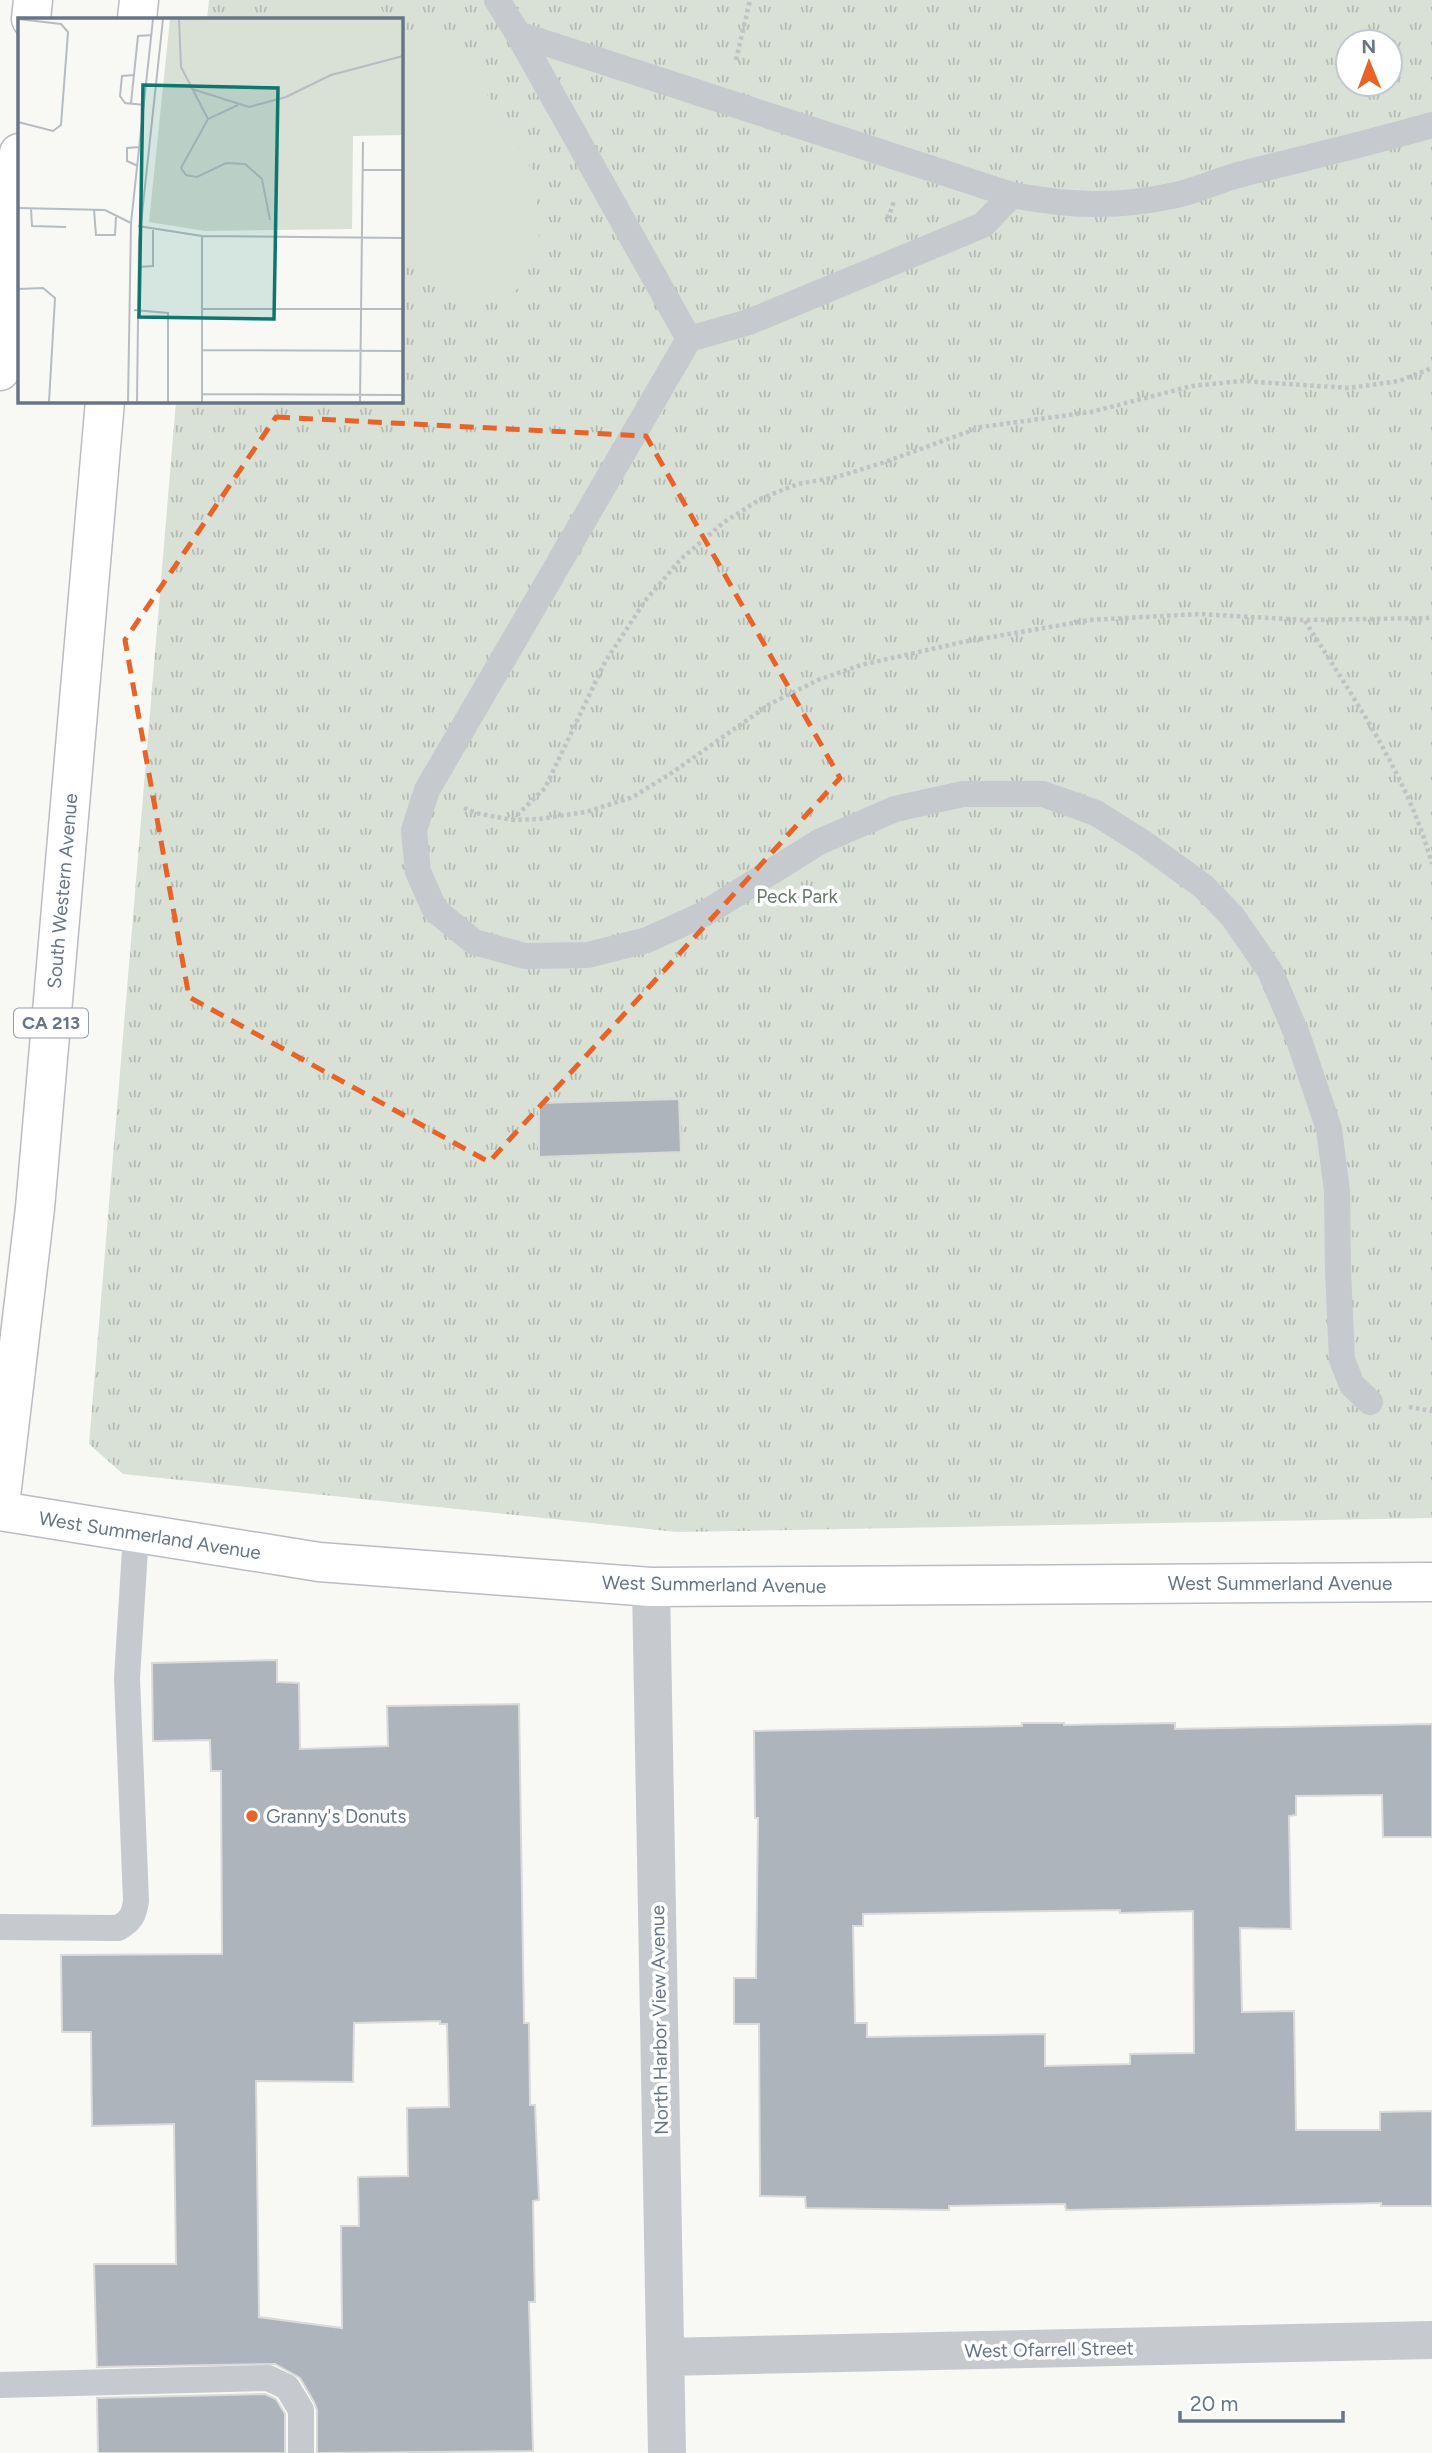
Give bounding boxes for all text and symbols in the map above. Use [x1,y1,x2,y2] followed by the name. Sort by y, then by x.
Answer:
[18,18,402,402] inset map
[1334,28,1404,98] north arrow
[1361,35,1376,58] text: N
[43,792,82,990] street label: South Western Avenue
[756,885,839,908] park label: Peck Park
[14,1008,88,1038] road number: CA 213
[37,1507,263,1564] street label: West Summerland Avenue
[602,1571,826,1598] street label: West Summerland Avenue
[1168,1572,1392,1595] street label: West Summerland Avenue
[266,1805,406,1828] place label: Granny's Donuts
[244,1808,260,1824] marker: Granny's Donuts
[646,1905,673,2135] street label: North Harbor View Avenue
[964,2337,1134,2362] street label: West Ofarrell Street
[1180,2380,1343,2424] scale bar
[1190,2391,1238,2416] text: 20 m

